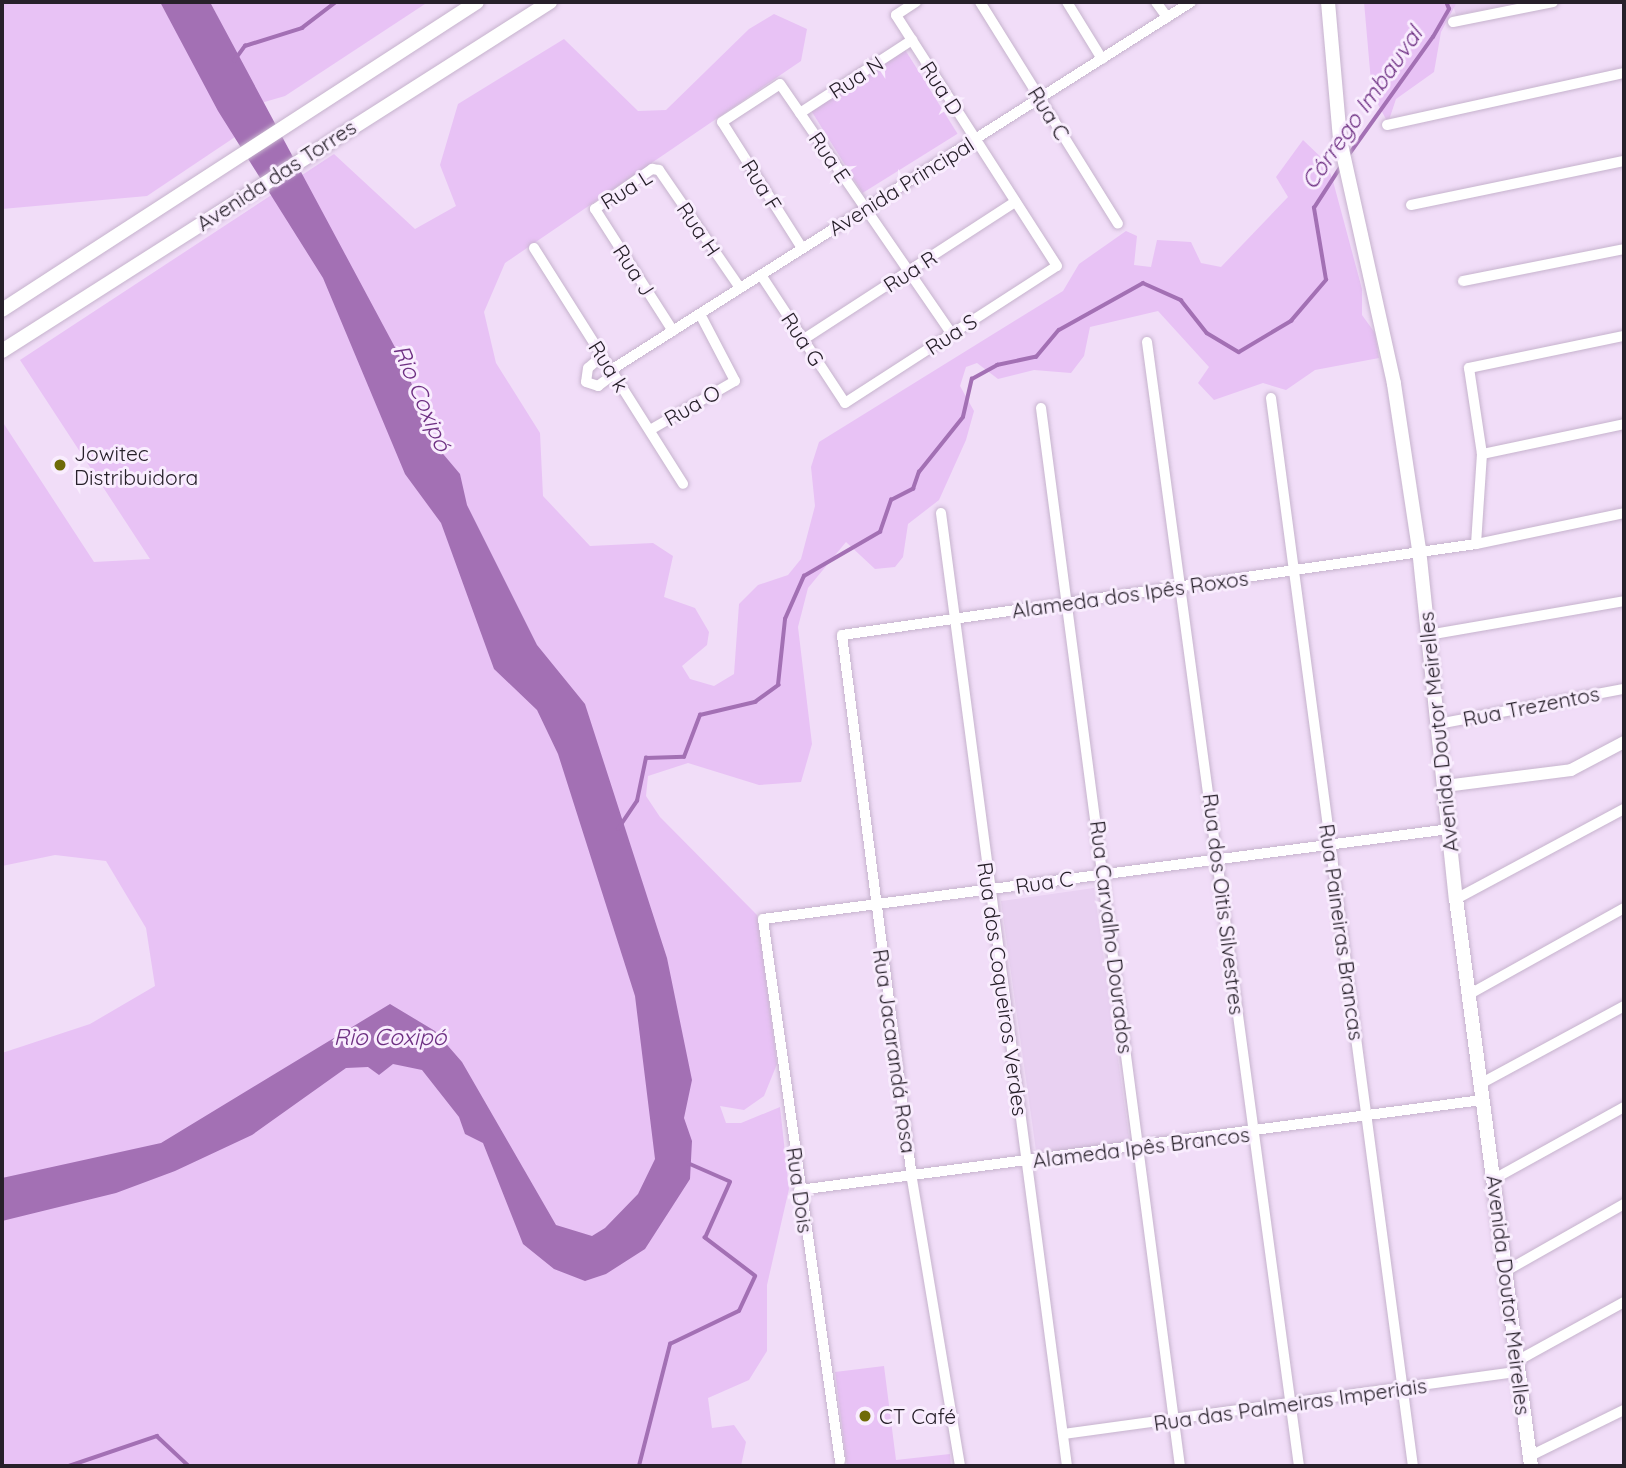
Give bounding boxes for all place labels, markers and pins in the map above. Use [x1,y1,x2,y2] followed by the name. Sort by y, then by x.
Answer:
[74,440,198,490] place label: Jowitec Distribuidora
[52,457,68,473] marker: Jowitec Distribuidora
[879,1403,956,1429] place label: CT Café
[857,1408,873,1424] marker: CT Café

